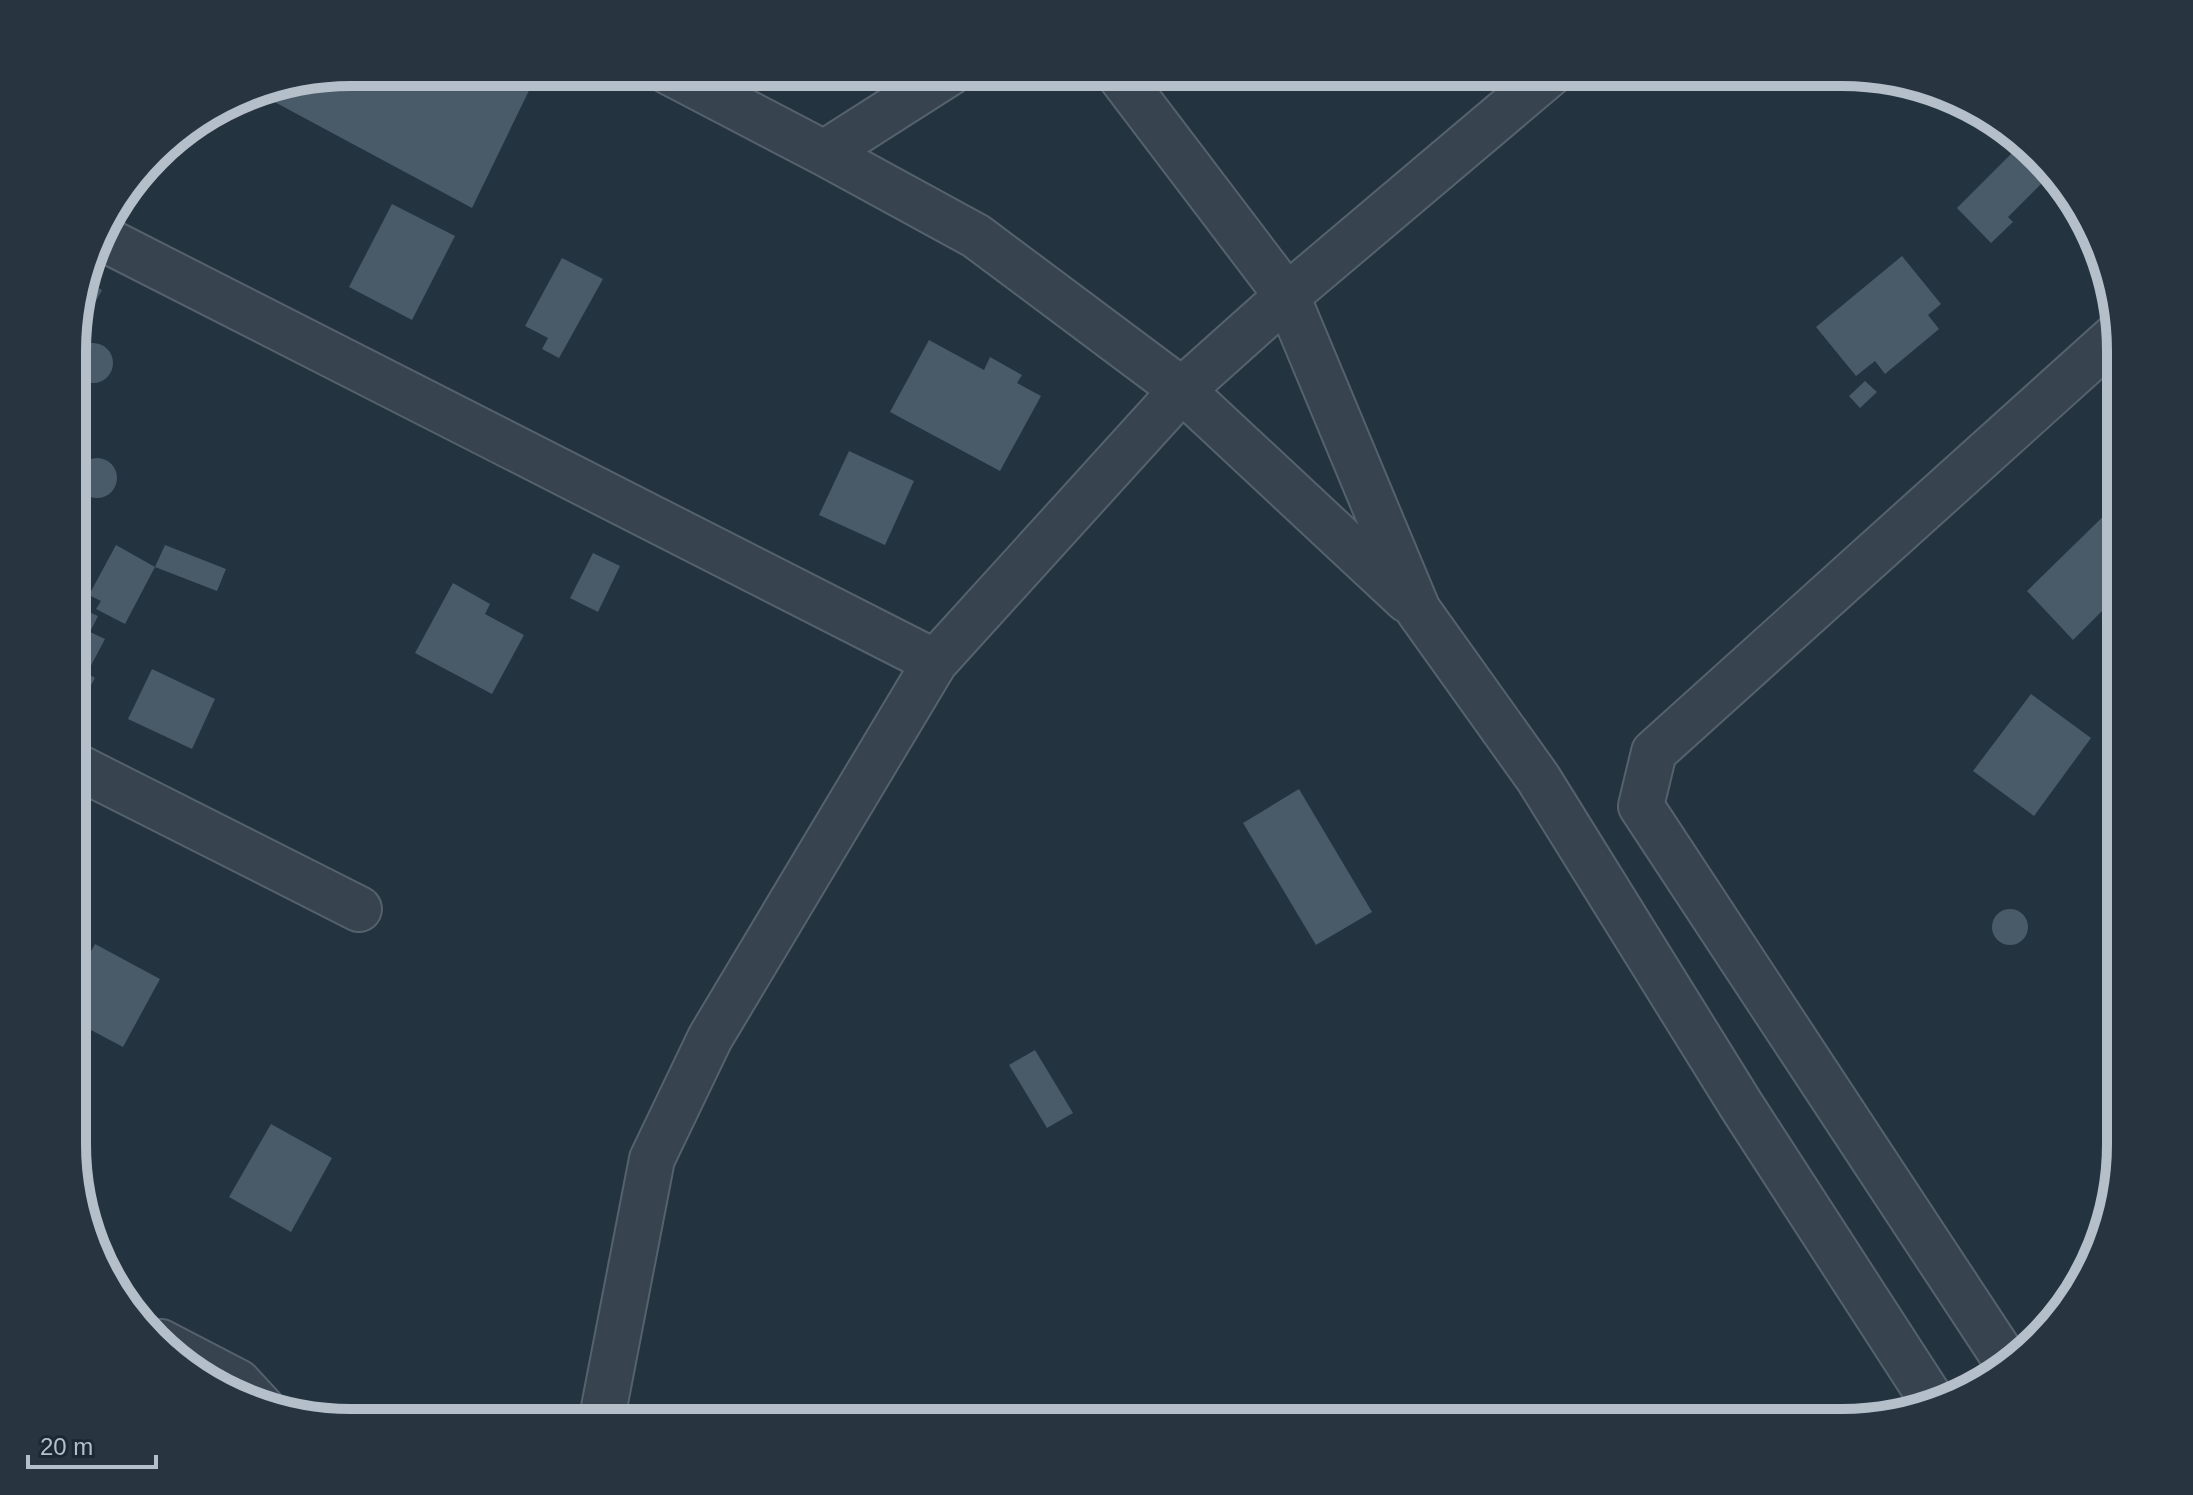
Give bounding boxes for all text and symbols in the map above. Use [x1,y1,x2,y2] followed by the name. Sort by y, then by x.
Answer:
[28,1419,156,1469] scale bar
[40,1433,93,1460] text: 20 m

